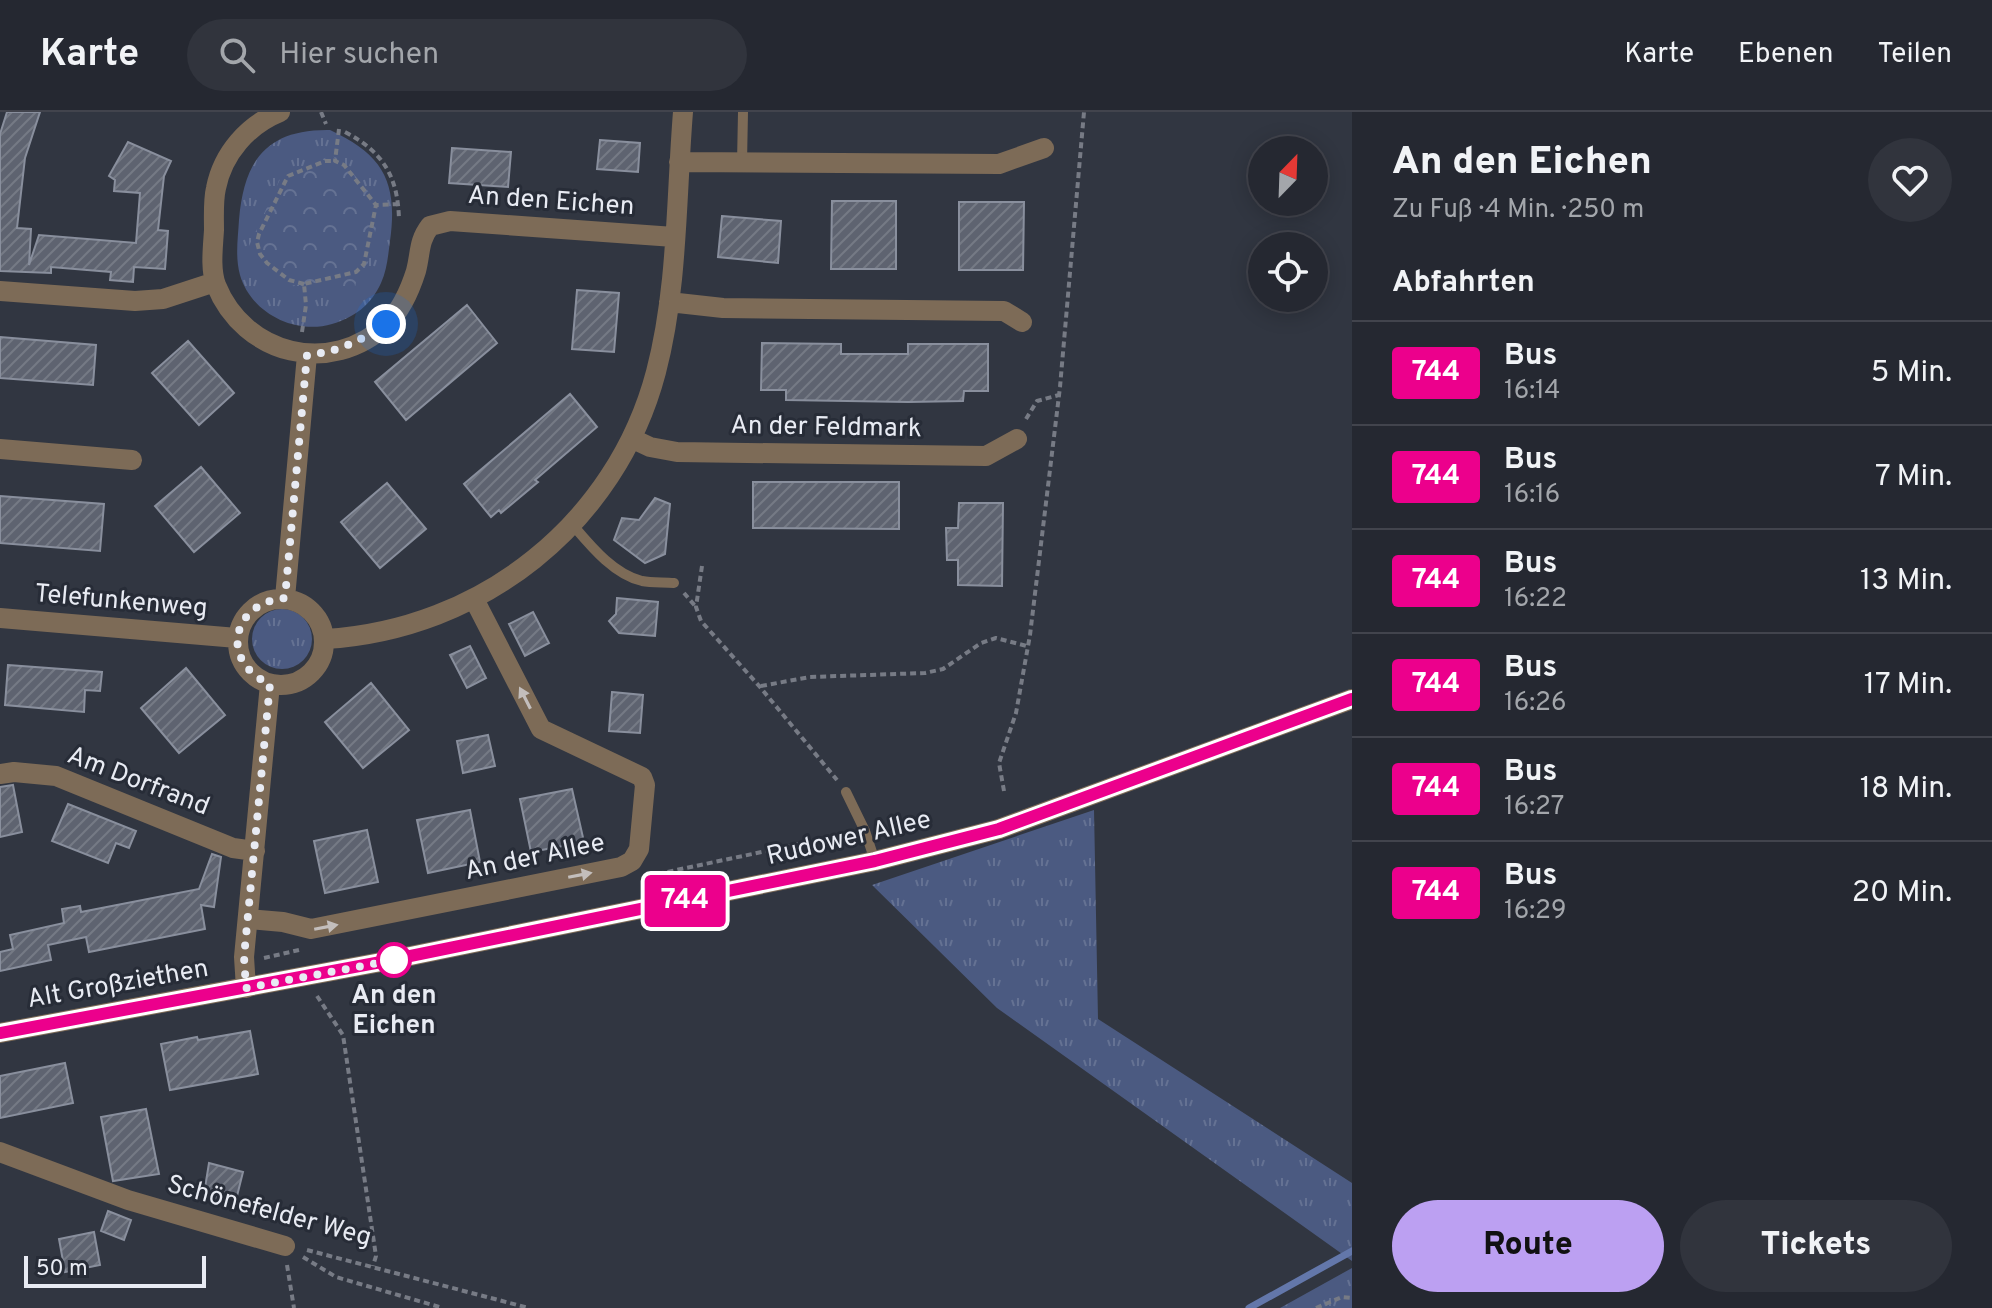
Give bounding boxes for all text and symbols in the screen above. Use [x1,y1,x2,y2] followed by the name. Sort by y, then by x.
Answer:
[187,19,747,91] search box
[40,31,139,80] text: Karte
[215,33,259,77] icon: search
[279,37,439,74] text: Hier suchen
[1624,37,1694,73] text: Karte
[1738,37,1834,73] text: Ebenen
[1878,37,1952,73] text: Teilen
[1248,136,1328,216] north arrow
[1248,136,1328,312] map controls
[1868,138,1952,222] button: heart
[1392,139,1652,188] text: An den Eichen
[466,180,636,224] street label: An den Eichen
[1392,194,1644,227] text: Zu Fuß · 4 Min. · 250 m
[1248,232,1328,312] button: locate
[1392,265,1535,302] text: Abfahrten
[366,304,406,344] your location
[1504,338,1557,375] text: Bus
[1412,355,1460,391] text: 744
[1871,355,1952,392] text: 5 Min.
[1504,375,1560,408] text: 16:14
[730,410,922,446] street label: An der Feldmark
[1504,442,1557,479] text: Bus
[1412,459,1460,495] text: 744
[1875,459,1952,496] text: 7 Min.
[1504,479,1560,512] text: 16:16
[1504,546,1557,583] text: Bus
[1412,563,1460,599] text: 744
[1860,563,1952,600] text: 13 Min.
[33,578,209,626] street label: Telefunkenweg
[1504,583,1567,616] text: 16:22
[1504,650,1557,687] text: Bus
[1412,667,1460,703] text: 744
[1864,667,1952,704] text: 17 Min.
[518,686,531,709] one-way arrow
[1504,687,1567,720] text: 16:26
[62,740,214,824] street label: Am Dorfrand
[1504,754,1557,791] text: Bus
[1412,771,1460,807] text: 744
[1860,771,1952,808] text: 18 Min.
[1504,791,1564,824] text: 16:27
[764,804,934,874] street label: Rudower Allee
[462,827,608,889] street label: An der Allee
[1504,858,1557,895] text: Bus
[568,869,593,881] one-way arrow
[639,875,731,927] line badge: 744
[1412,875,1460,911] text: 744
[1852,875,1952,912] text: 20 Min.
[661,883,709,919] text: 744
[1504,895,1567,928] text: 16:29
[313,920,338,932] one-way arrow
[377,943,411,977] marker: An den Eichen
[25,953,211,1017] street label: Alt Großziethen
[351,980,437,1043] place label: An den Eichen
[163,1169,375,1255] street label: Schönefelder Weg
[1392,1200,1664,1292] button: Route
[1680,1200,1952,1292] button: Tickets
[24,1252,206,1288] scale bar
[36,1256,88,1283] text: 50 m

